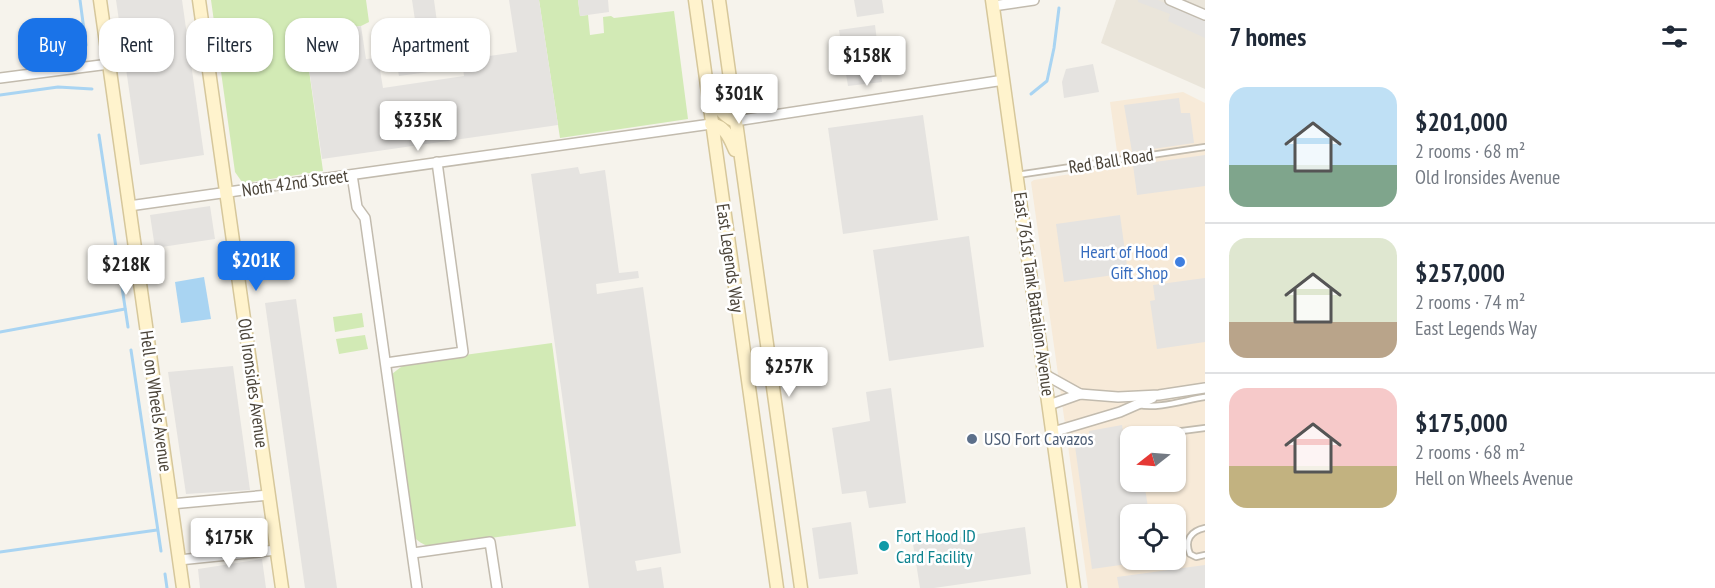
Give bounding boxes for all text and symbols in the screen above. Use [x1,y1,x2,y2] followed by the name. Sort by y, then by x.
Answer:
[18,18,87,72] chip: Buy
[99,18,174,72] chip: Rent
[186,18,273,72] chip: Filters
[285,18,359,72] chip: New
[371,18,490,72] chip: Apartment
[1229,20,1306,53] text: 7 homes
[1658,20,1691,53] icon: filters
[825,36,909,87] pin: $158K
[843,42,891,68] text: $158K
[697,74,781,125] pin: $301K
[715,80,763,106] text: $301K
[376,101,460,152] pin: $335K
[1415,105,1508,138] text: $201,000
[394,107,442,133] text: $335K
[1277,111,1349,183] icon: home
[1415,138,1525,164] text: 2 rooms · 68 m²
[1067,142,1155,179] street label: Red Ball Road
[240,164,350,201] street label: Noth 42nd Street
[1415,164,1560,190] text: Old Ironsides Avenue
[1009,190,1060,397] street label: East 761st Tank Battalion Avenue
[711,202,750,314] street label: East Legends Way
[1081,240,1168,284] place label: Heart of Hood Gift Shop
[214,241,298,292] pin: $201K
[84,245,168,296] pin: $218K
[232,247,280,273] text: $201K
[102,251,150,277] text: $218K
[1173,255,1187,269] marker: Heart of Hood Gift Shop
[1415,256,1505,289] text: $257,000
[1277,262,1349,334] icon: home
[1415,289,1525,315] text: 2 rooms · 74 m²
[1415,315,1537,341] text: East Legends Way
[233,317,274,449] street label: Old Ironsides Avenue
[135,329,178,473] street label: Hell on Wheels Avenue
[747,347,831,398] pin: $257K
[765,353,813,379] text: $257K
[1415,406,1508,439] text: $175,000
[1277,412,1349,484] icon: home
[1120,426,1186,492] north arrow
[1120,426,1186,570] map controls
[984,427,1094,450] place label: USO Fort Cavazos
[965,432,979,446] marker: USO Fort Cavazos
[1415,439,1525,465] text: 2 rooms · 68 m²
[1415,465,1573,491] text: Hell on Wheels Avenue
[1120,504,1186,570] button: locate
[187,518,271,569] pin: $175K
[205,524,253,550] text: $175K
[896,524,976,568] place label: Fort Hood ID Card Facility
[877,539,891,553] marker: Fort Hood ID Card Facility

